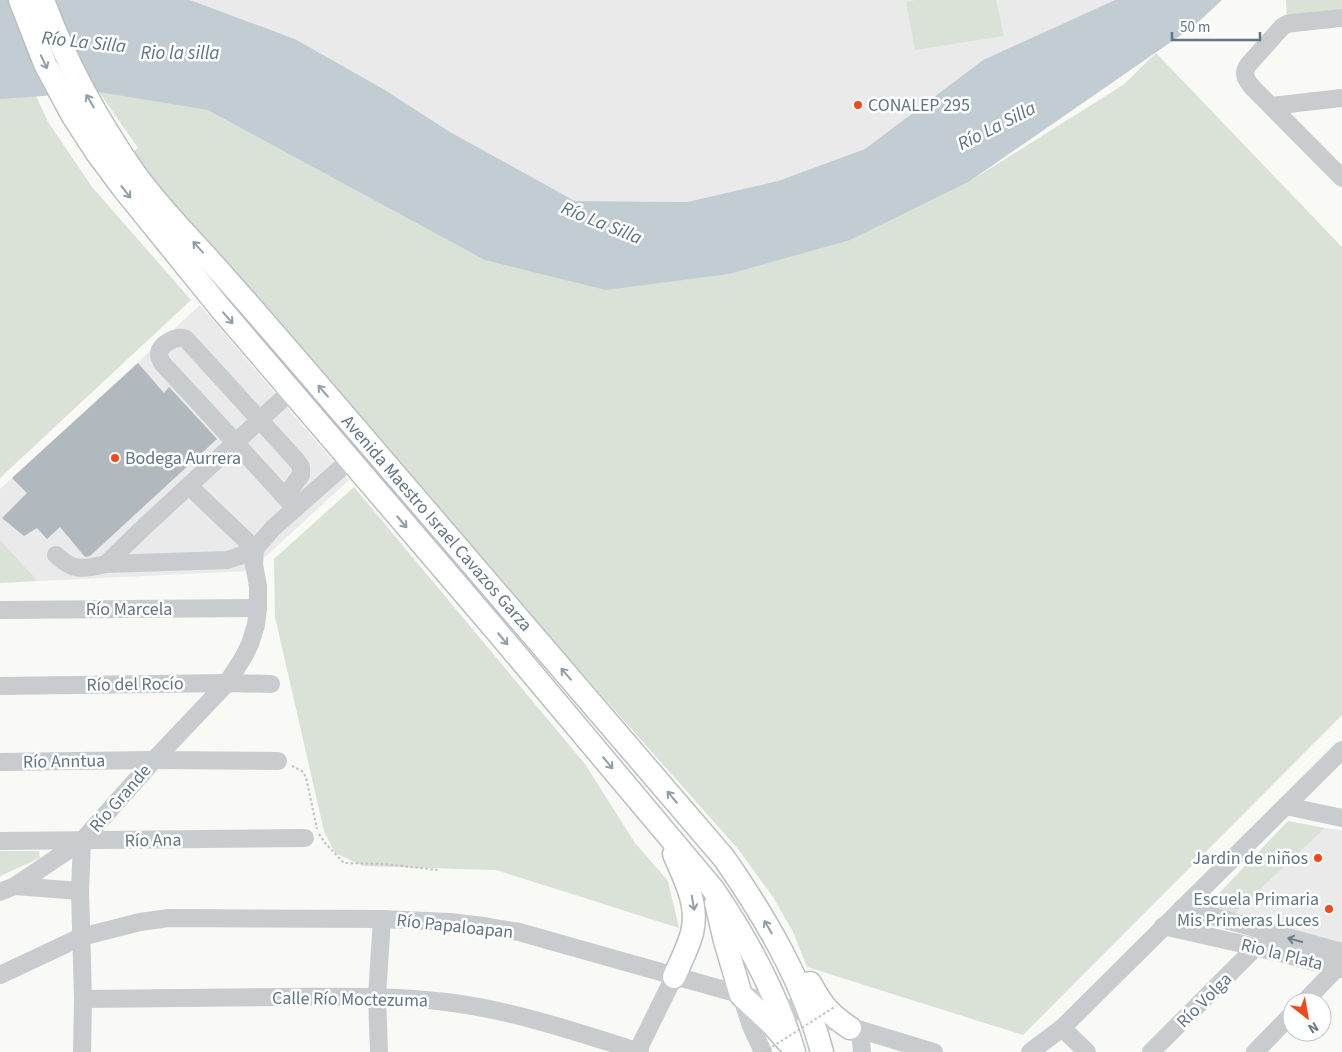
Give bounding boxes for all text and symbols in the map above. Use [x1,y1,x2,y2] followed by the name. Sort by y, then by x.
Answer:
[1172,10,1260,42] scale bar
[1180,17,1210,38] text: 50 m
[40,25,127,60] water label: Río La Silla
[140,40,220,67] water label: Rio la silla
[40,54,50,69] one-way arrow
[868,93,970,118] place label: CONALEP 295
[84,95,94,109] one-way arrow
[953,95,1041,158] water label: Río La Silla
[852,99,864,111] marker: CONALEP 295
[121,185,132,198] one-way arrow
[557,195,646,252] water label: Río La Silla
[192,240,204,253] one-way arrow
[222,311,233,324] one-way arrow
[318,385,329,398] one-way arrow
[336,410,538,637] street label: Avenida Maestro Israel Cavazos Garza
[125,446,241,471] place label: Bodega Aurrera
[109,452,121,464] marker: Bodega Aurrera
[397,515,408,528] one-way arrow
[86,597,172,622] street label: Río Marcela
[497,632,508,645] one-way arrow
[560,667,572,680] one-way arrow
[86,671,184,698] street label: Río del Rocío
[23,748,105,775] street label: Río Anntua
[602,756,613,769] one-way arrow
[84,759,157,838] street label: Río Grande
[667,791,678,804] one-way arrow
[124,828,182,853] street label: Río Ana
[1192,846,1308,871] place label: Jardin de niños
[1312,852,1324,864] marker: Jardin de niños
[1177,887,1319,933] place label: Escuela Primaria Mis Primeras Luces
[688,895,698,911] one-way arrow
[1323,903,1335,915] marker: Escuela Primaria Mis Primeras Luces
[395,908,515,945] street label: Río Papaloapan
[763,920,773,935] one-way arrow
[1238,932,1325,977] street label: Rio la Plata
[1287,934,1303,944] one-way arrow
[1171,967,1238,1034] street label: Río Volga
[272,986,428,1013] street label: Calle Río Moctezuma
[1282,992,1332,1042] north arrow
[1304,1016,1322,1038] text: N

